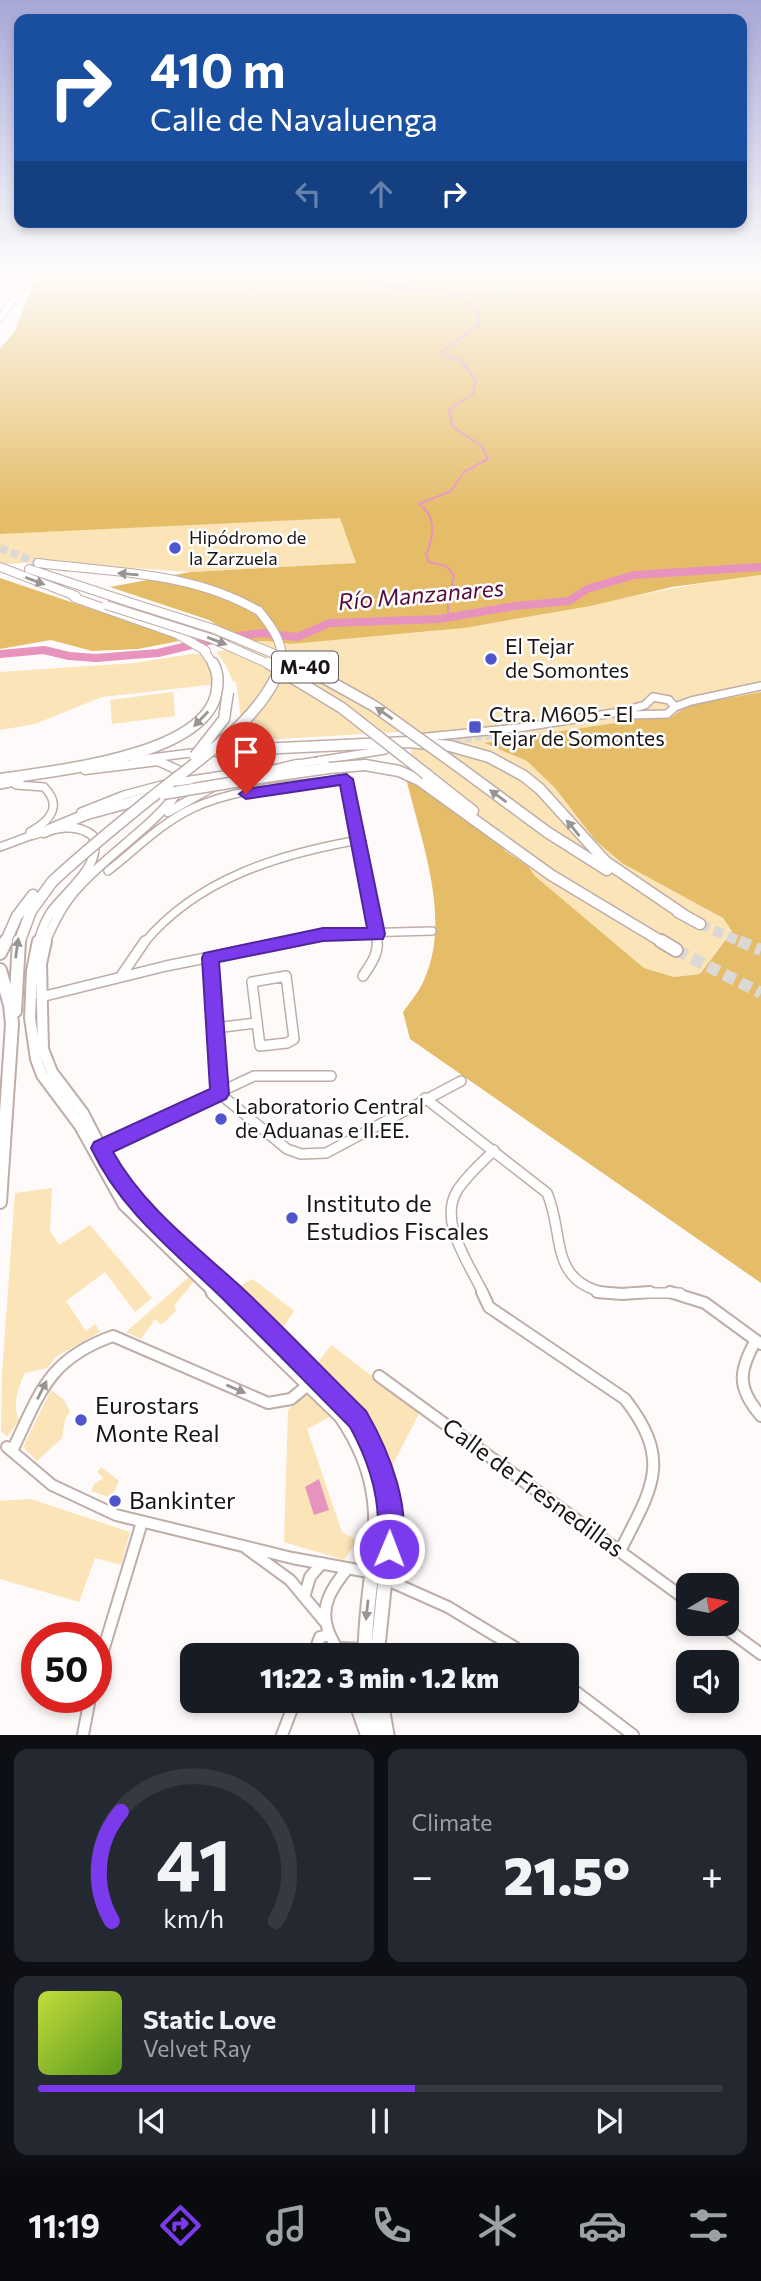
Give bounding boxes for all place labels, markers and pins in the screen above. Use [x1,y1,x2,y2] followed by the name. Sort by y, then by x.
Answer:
[189,526,306,569] place label: Hipódromo de la Zarzuela
[167,540,183,556] marker: Hipódromo de la Zarzuela
[505,633,629,682] place label: El Tejar de Somontes
[483,651,499,667] marker: El Tejar de Somontes
[489,701,665,750] place label: Ctra. M605 - El Tejar de Somontes
[467,719,483,735] marker: Ctra. M605 - El Tejar de Somontes
[216,722,276,794] pin
[235,1093,424,1142] place label: Laboratorio Central de Aduanas e II.EE.
[213,1111,229,1127] marker: Laboratorio Central de Aduanas e II.EE.
[306,1188,489,1245] place label: Instituto de Estudios Fiscales
[284,1210,300,1226] marker: Instituto de Estudios Fiscales
[95,1390,220,1447] place label: Eurostars Monte Real
[73,1412,89,1428] marker: Eurostars Monte Real
[129,1485,236,1514] place label: Bankinter
[107,1493,123,1509] marker: Bankinter

